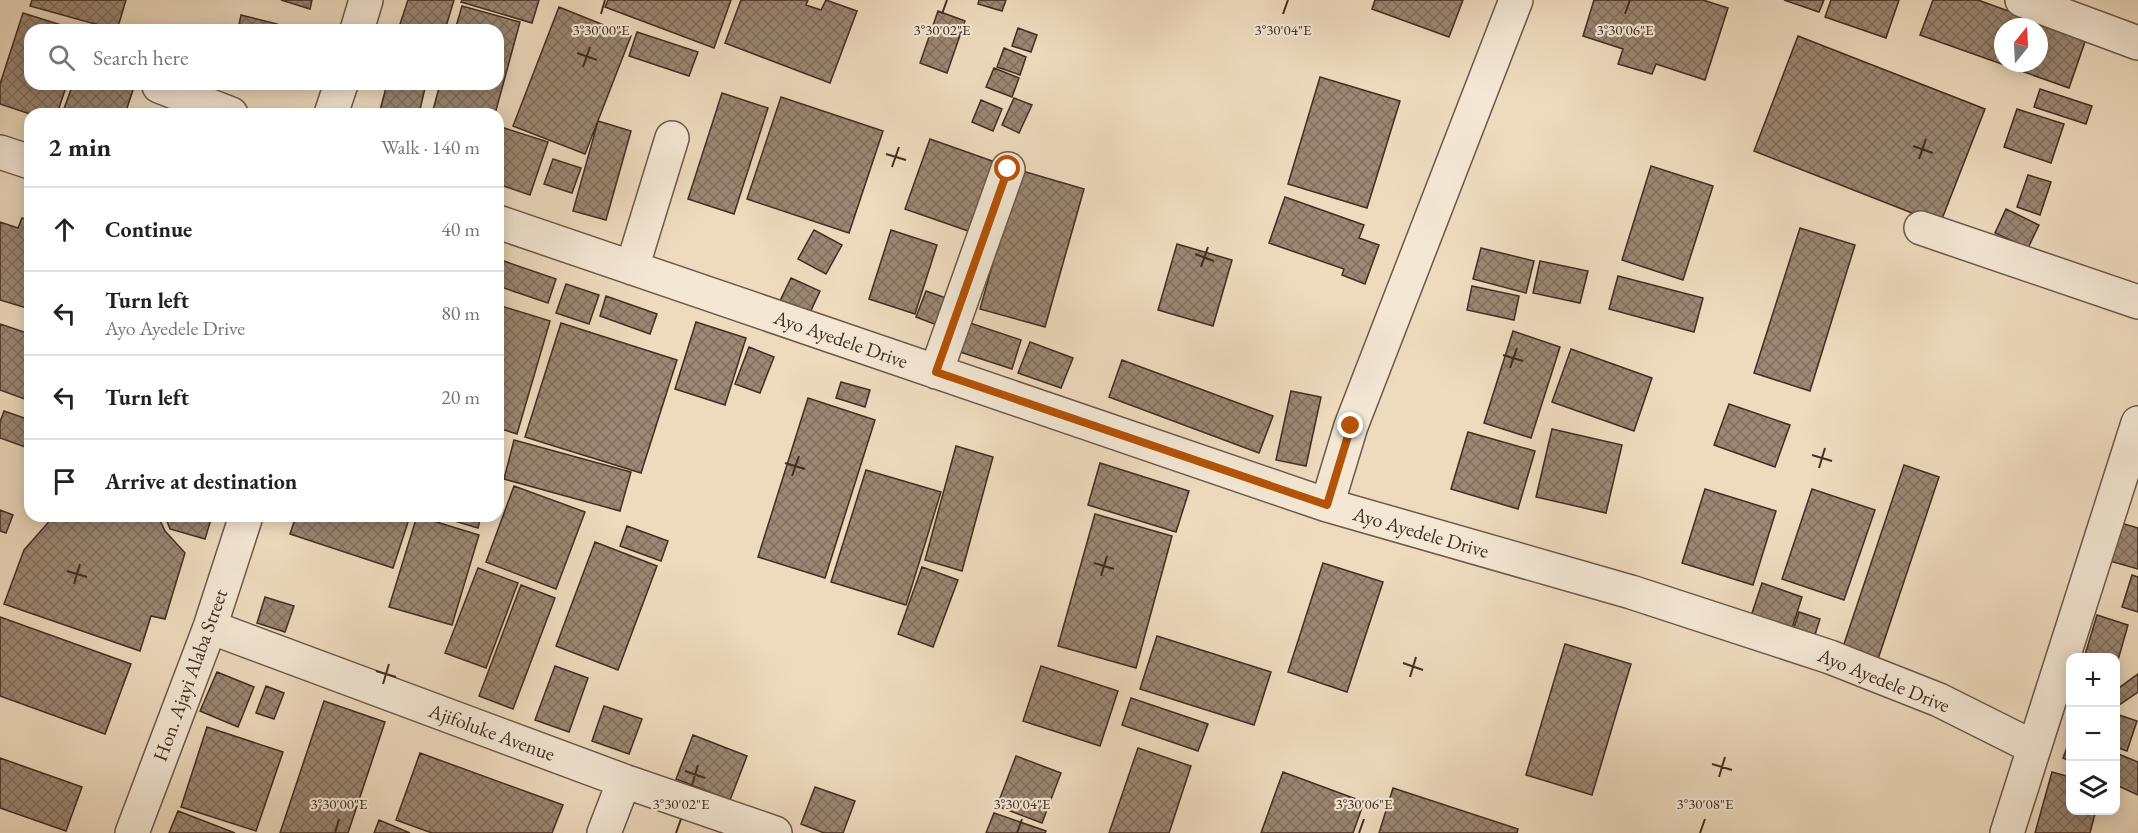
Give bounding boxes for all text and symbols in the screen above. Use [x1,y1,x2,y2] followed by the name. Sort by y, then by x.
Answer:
[1994,18,2048,72] north arrow
[573,20,630,39] text: 3°30'00"E
[914,20,971,39] text: 3°30'02"E
[1255,20,1312,39] text: 3°30'04"E
[1597,20,1654,39] text: 3°30'06"E
[24,24,504,90] search box
[45,41,78,74] icon: search
[93,43,188,72] text: Search here
[48,130,111,164] text: 2 min
[381,134,480,160] text: Walk · 140 m
[994,155,1020,181] route start
[48,213,81,246] icon: ahead
[105,215,192,244] text: Continue
[441,216,480,242] text: 40 m
[105,286,189,315] text: Turn left
[48,297,81,330] icon: left
[441,300,480,326] text: 80 m
[770,304,912,374] street label: Ayo Ayedele Drive
[105,315,245,341] text: Ayo Ayedele Drive
[48,381,81,414] icon: left
[105,383,189,412] text: Turn left
[441,384,480,410] text: 20 m
[1337,412,1363,438] route end
[48,465,81,498] icon: arrive
[105,467,297,496] text: Arrive at destination
[1349,500,1492,564] street label: Ayo Ayedele Drive
[147,585,234,765] street label: Hon. Ajayi Alaba Street
[1813,641,1954,718] street label: Ayo Ayedele Drive
[2066,653,2120,815] map controls
[2066,653,2120,707] button: +
[424,697,559,767] street label: Ajifoluke Avenue
[2066,707,2120,761] button: −
[2066,761,2120,815] button: layers
[311,794,368,813] text: 3°30'00"E
[653,794,710,813] text: 3°30'02"E
[994,794,1051,813] text: 3°30'04"E
[1336,794,1393,813] text: 3°30'06"E
[1677,794,1734,813] text: 3°30'08"E

